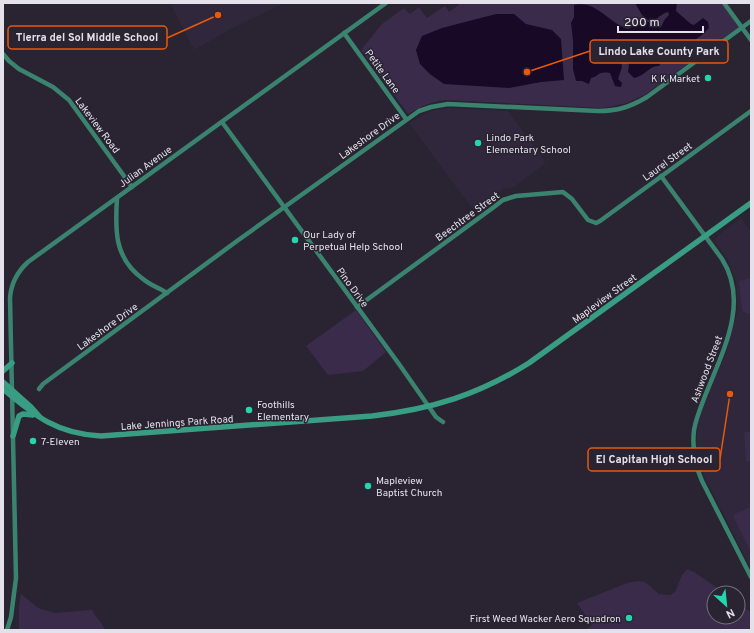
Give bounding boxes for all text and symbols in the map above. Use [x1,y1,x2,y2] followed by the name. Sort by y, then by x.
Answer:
[618,8,703,34] scale bar
[624,15,660,31] text: 200 m
[8,26,167,49] callout: Tierra del Sol Middle School
[16,31,158,45] text: Tierra del Sol Middle School
[590,40,728,63] callout: Lindo Lake County Park
[598,45,720,59] text: Lindo Lake County Park
[361,47,402,96] street label: Petite Lane
[651,73,700,86] place label: K K Market
[703,73,713,83] marker: K K Market
[72,95,122,156] street label: Lakeview Road
[337,110,403,163] street label: Lakeshore Drive
[486,132,571,157] place label: Lindo Park Elementary School
[473,138,483,148] marker: Lindo Park Elementary School
[641,140,695,185] street label: Laurel Street
[117,144,175,191] street label: Julian Avenue
[433,189,503,245] street label: Beechtree Street
[303,229,403,254] place label: Our Lady of Perpetual Help School
[290,235,300,245] marker: Our Lady of Perpetual Help School
[333,265,371,310] street label: Pino Drive
[570,271,640,327] street label: Mapleview Street
[75,301,141,354] street label: Lakeshore Drive
[689,334,726,405] street label: Ashwood Street
[257,399,309,424] place label: Foothills Elementary
[244,405,254,415] marker: Foothills Elementary
[120,413,234,434] street label: Lake Jennings Park Road
[28,436,38,446] marker: 7-Eleven
[41,436,80,449] place label: 7-Eleven
[588,448,720,471] callout: El Capitan High School
[596,453,712,467] text: El Capitan High School
[376,475,443,500] place label: Mapleview Baptist Church
[363,481,373,491] marker: Mapleview Baptist Church
[706,585,746,625] north arrow
[723,605,737,621] text: N
[470,613,621,626] place label: First Weed Wacker Aero Squadron
[624,613,634,623] marker: First Weed Wacker Aero Squadron

